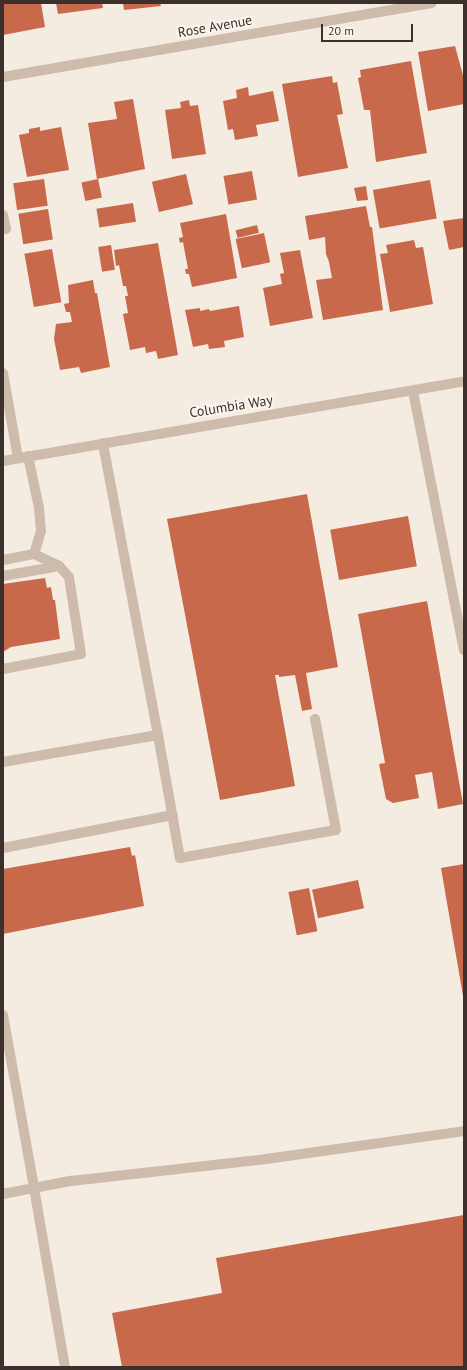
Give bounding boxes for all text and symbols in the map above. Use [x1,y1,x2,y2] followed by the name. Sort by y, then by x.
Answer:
[176,11,254,41] street label: Rose Avenue
[323,16,415,42] scale bar
[328,23,354,38] text: 20 m
[188,391,274,421] street label: Columbia Way

